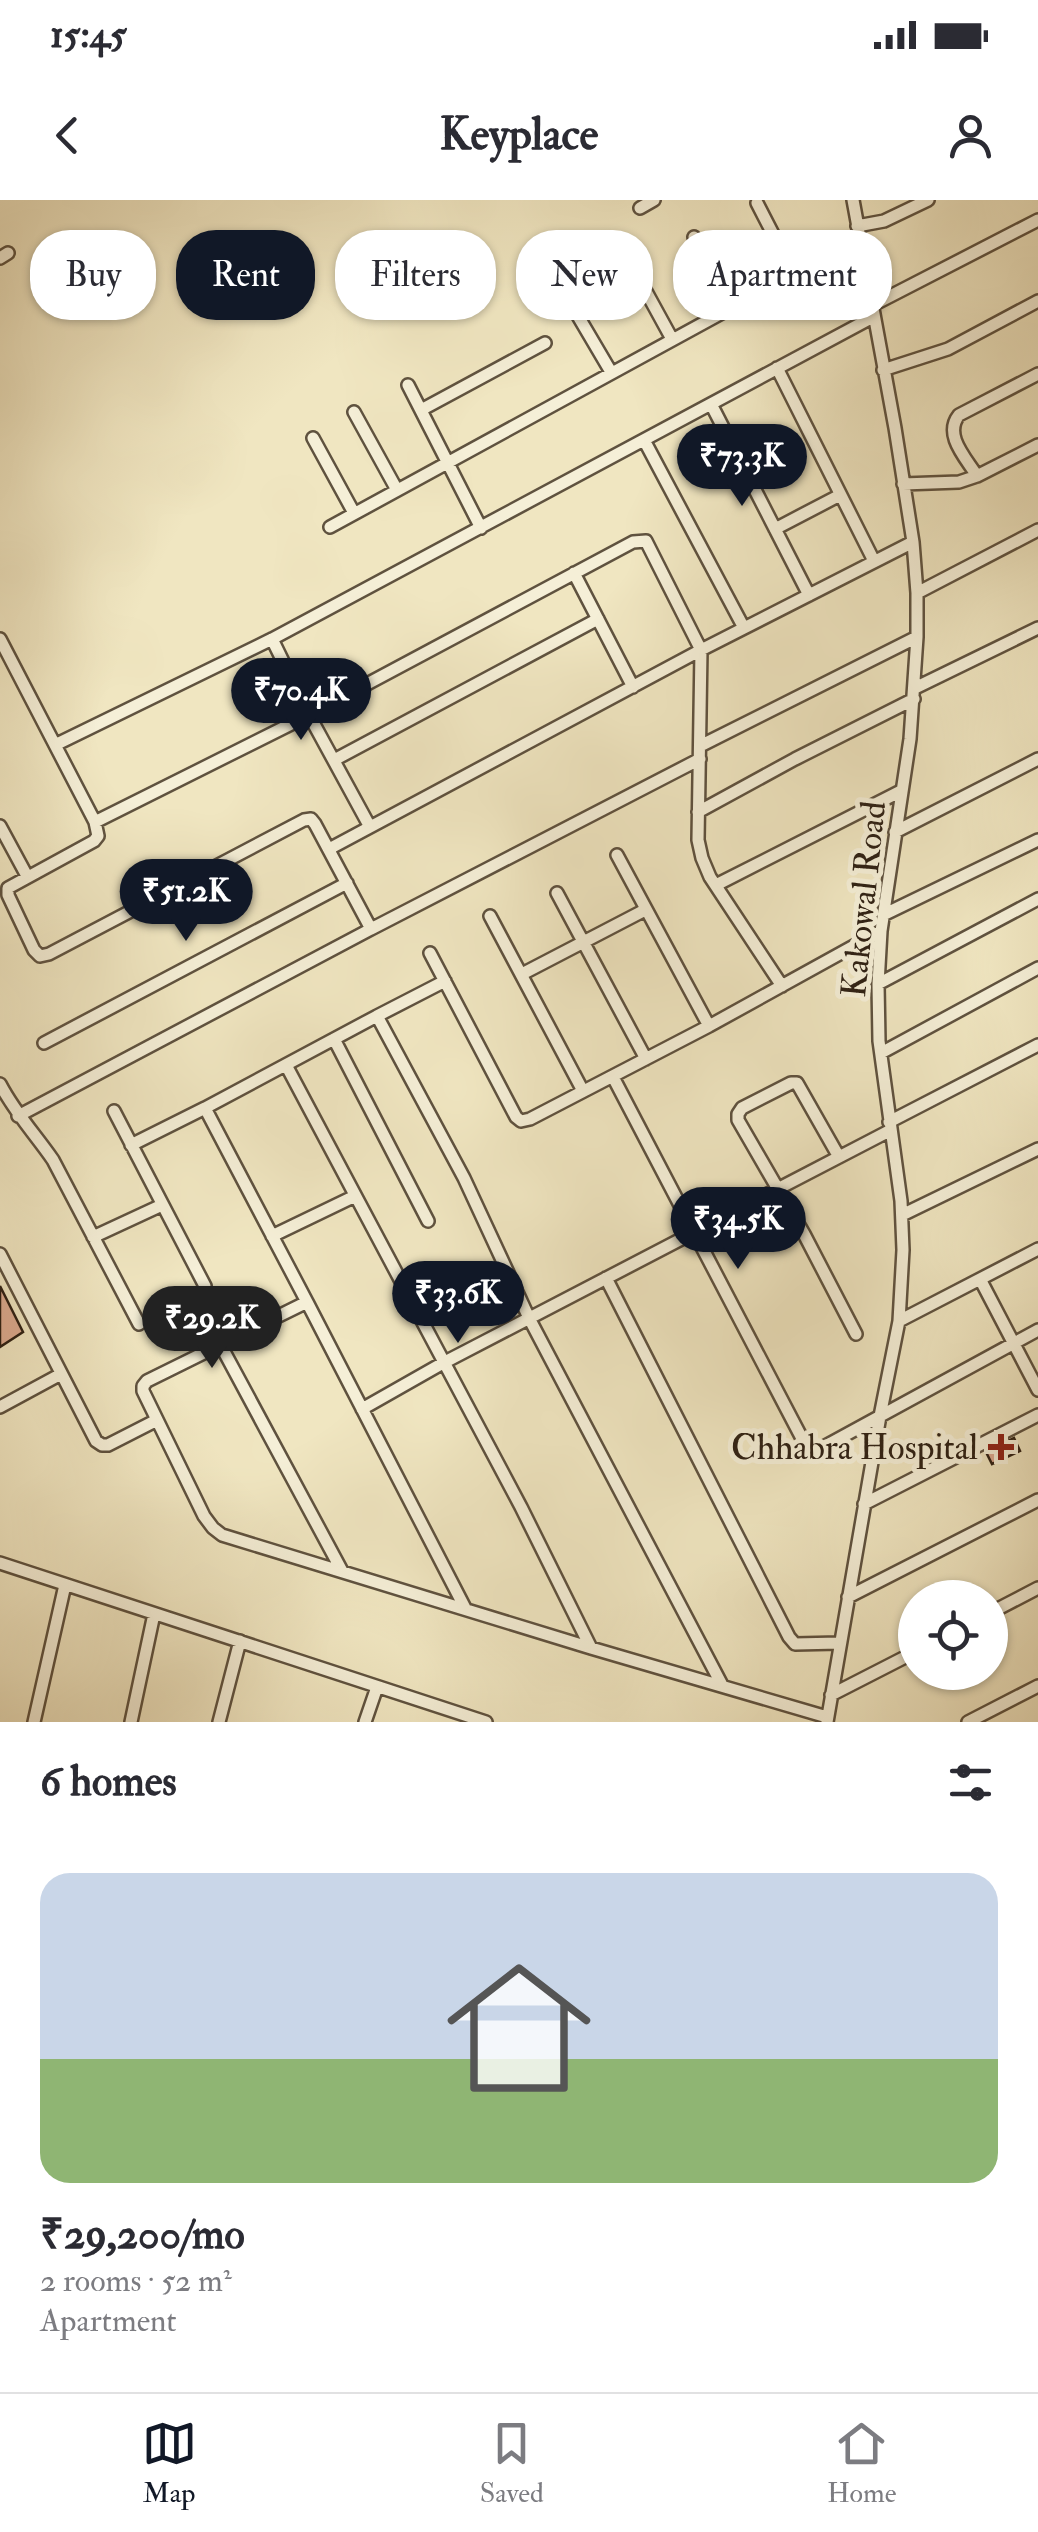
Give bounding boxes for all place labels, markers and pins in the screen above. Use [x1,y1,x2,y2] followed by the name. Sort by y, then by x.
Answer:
[661,424,823,509] pin: ₹73.3K
[220,658,382,743] pin: ₹70.4K
[105,859,267,944] pin: ₹51.2K
[657,1187,819,1272] pin: ₹34.5K
[377,1261,539,1346] pin: ₹33.6K
[131,1286,293,1371] pin: ₹29.2K
[731,1426,978,1470] place label: Chhabra Hospital
[988,1434,1014,1460] marker: Chhabra Hospital

